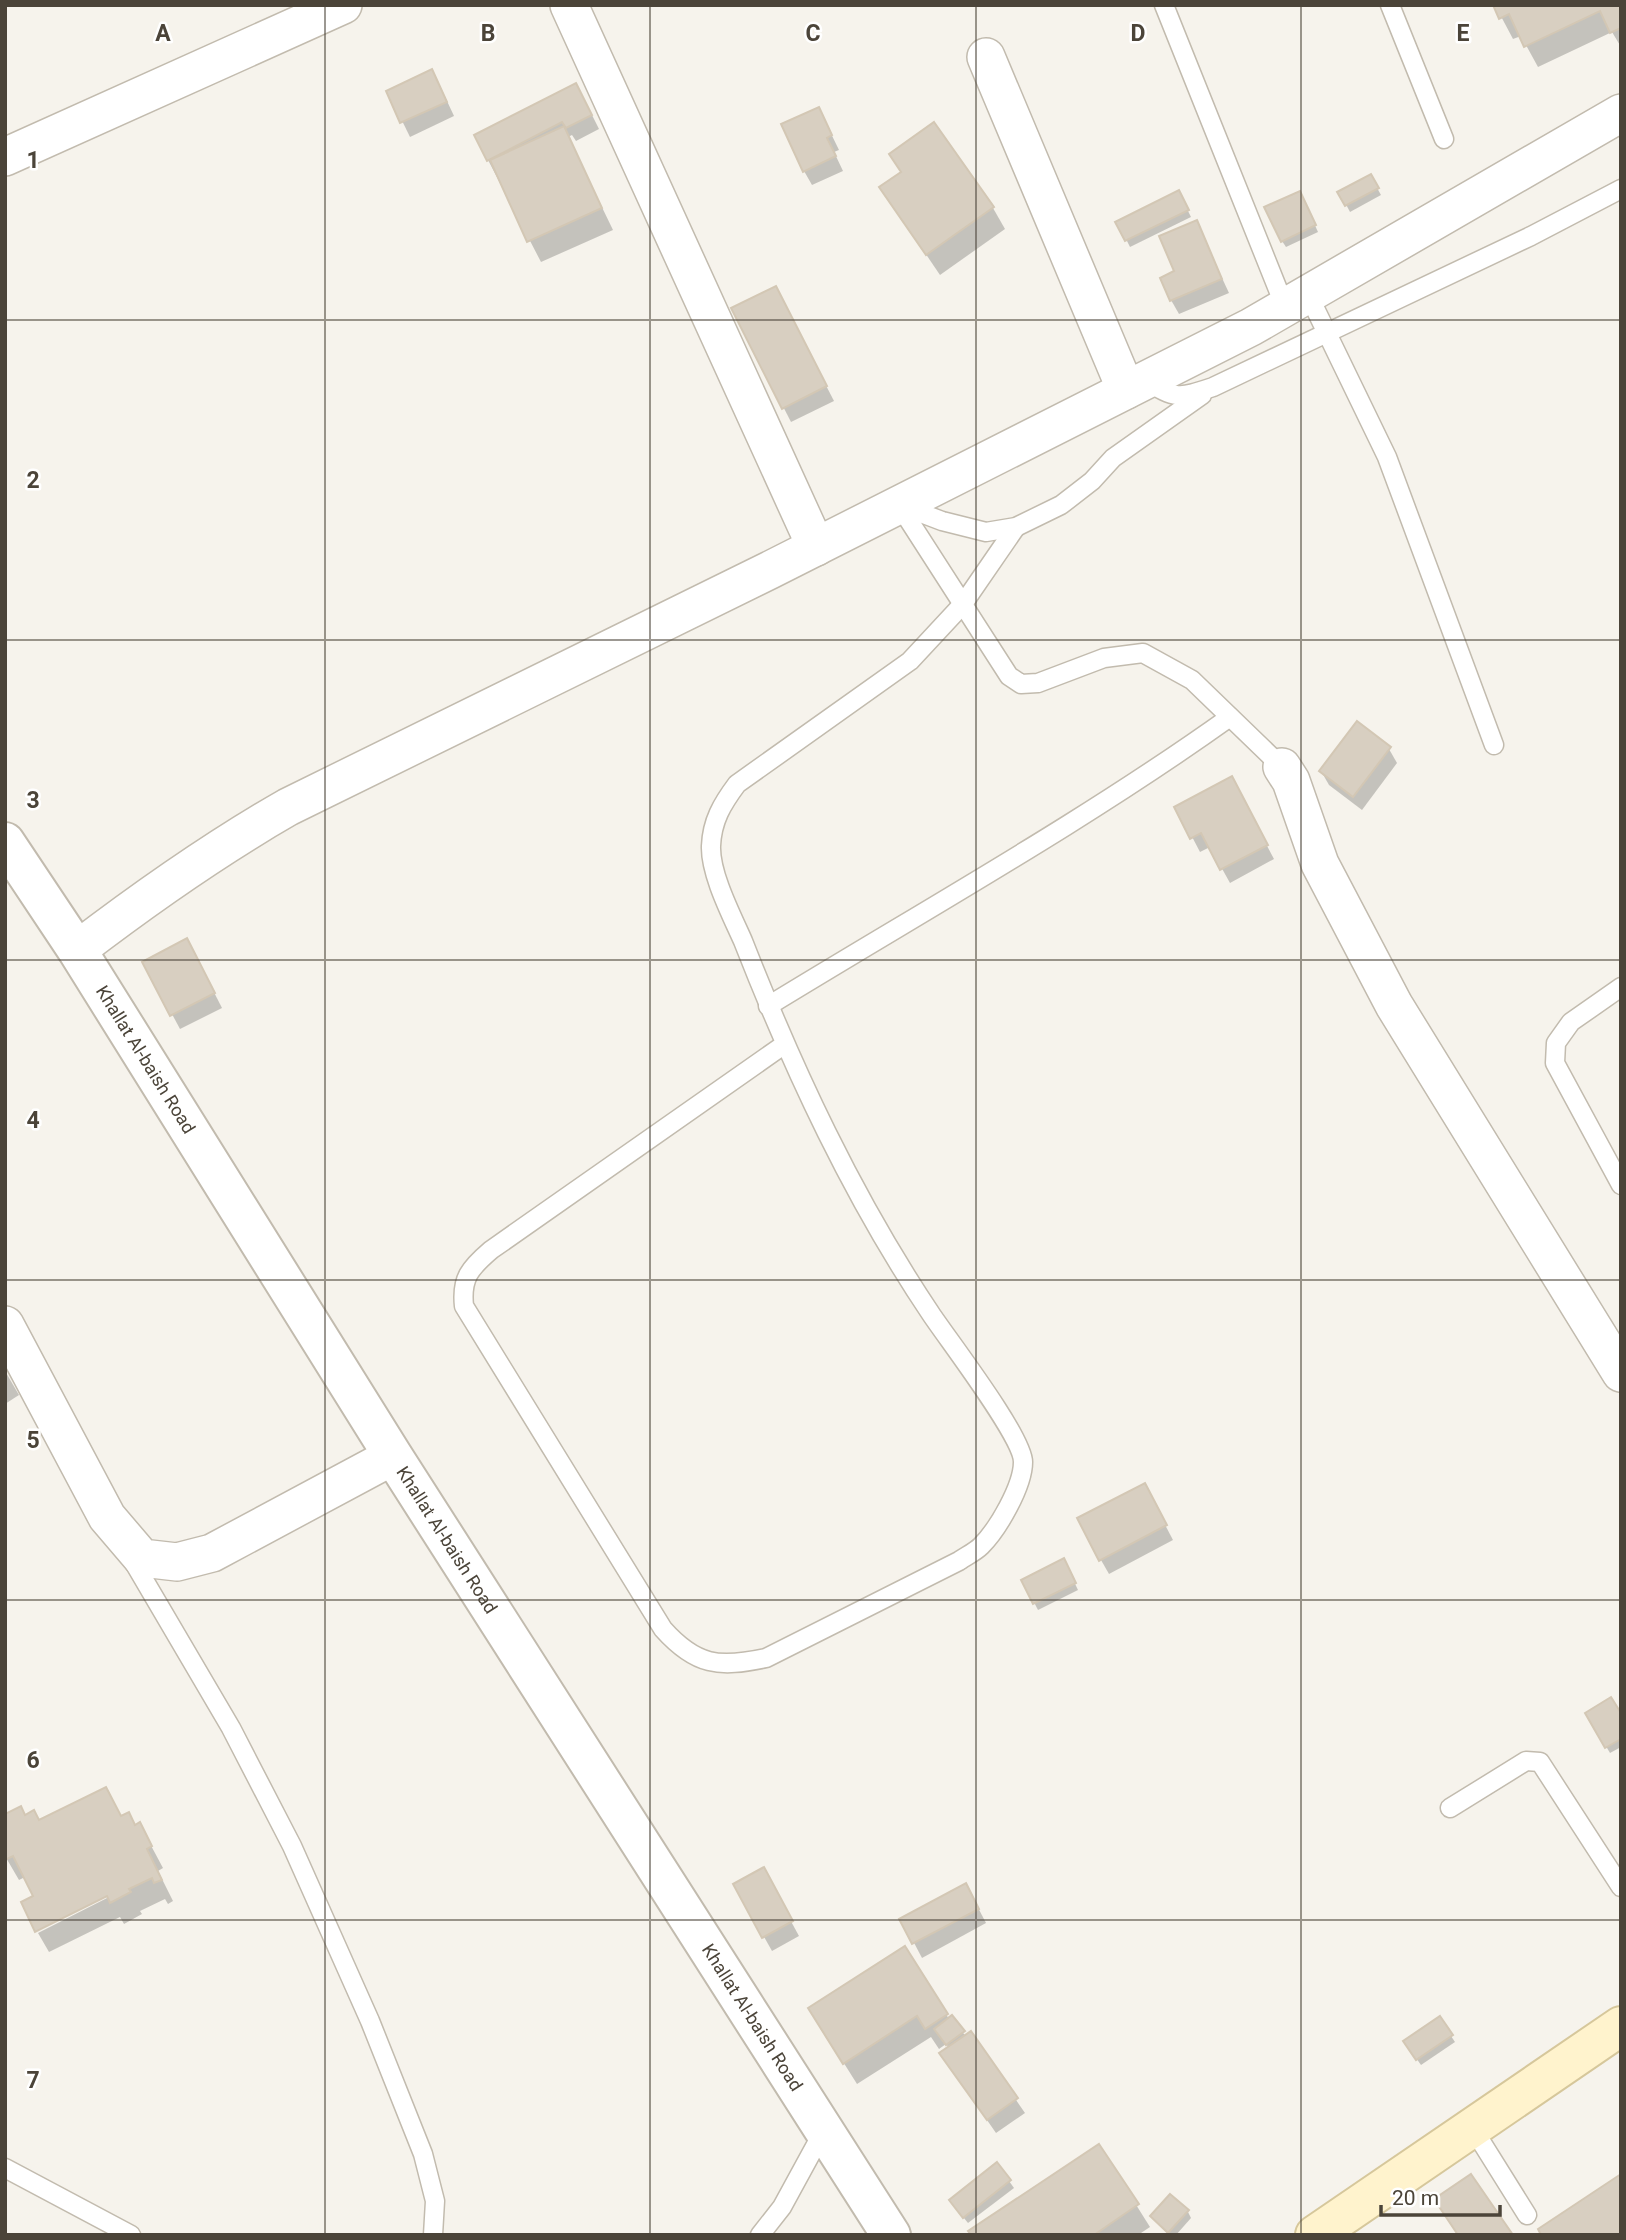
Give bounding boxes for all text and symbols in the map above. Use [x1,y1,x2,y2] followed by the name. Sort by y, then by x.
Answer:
[155,20,171,47] text: A
[481,20,495,47] text: B
[805,20,821,47] text: C
[1131,20,1145,47] text: D
[1457,20,1470,47] text: E
[26,147,40,174] text: 1
[26,467,40,494] text: 2
[26,787,40,814] text: 3
[92,982,200,1137] street label: Khallat Al-baish Road
[26,1107,40,1134] text: 4
[26,1427,40,1454] text: 5
[392,1462,502,1617] street label: Khallat Al-baish Road
[26,1747,40,1774] text: 6
[698,1940,807,2095] street label: Khallat Al-baish Road
[26,2067,40,2094] text: 7
[1381,2174,1500,2218] scale bar
[1392,2186,1439,2210] text: 20 m

